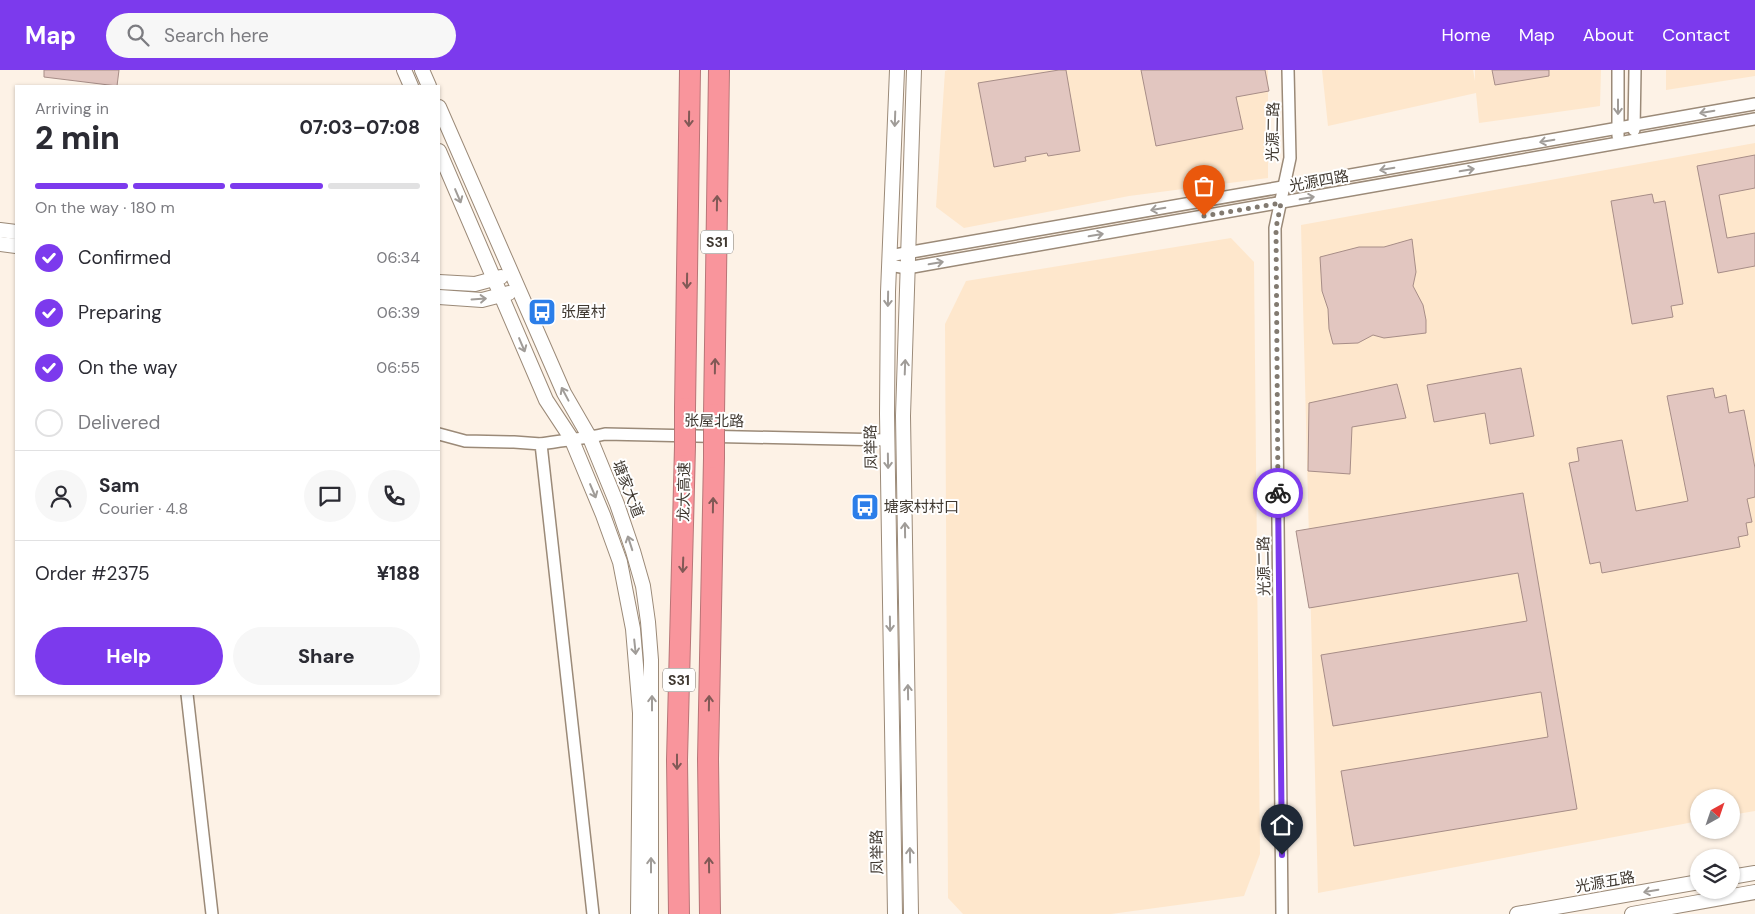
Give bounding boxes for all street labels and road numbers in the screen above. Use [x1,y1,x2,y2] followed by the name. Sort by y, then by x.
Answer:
[1262,102,1284,162] street label: 光源二路
[1288,166,1350,196] street label: 光源四路
[701,230,733,253] road number: S31
[684,410,744,432] street label: 张屋北路
[861,424,881,470] street label: 凤举路
[608,457,648,521] street label: 塘家大道
[673,462,695,522] street label: 龙大高速
[1253,536,1275,596] street label: 光源二路
[663,668,695,692] road number: S31
[867,829,887,875] street label: 凤举路
[1574,867,1636,897] street label: 光源五路

